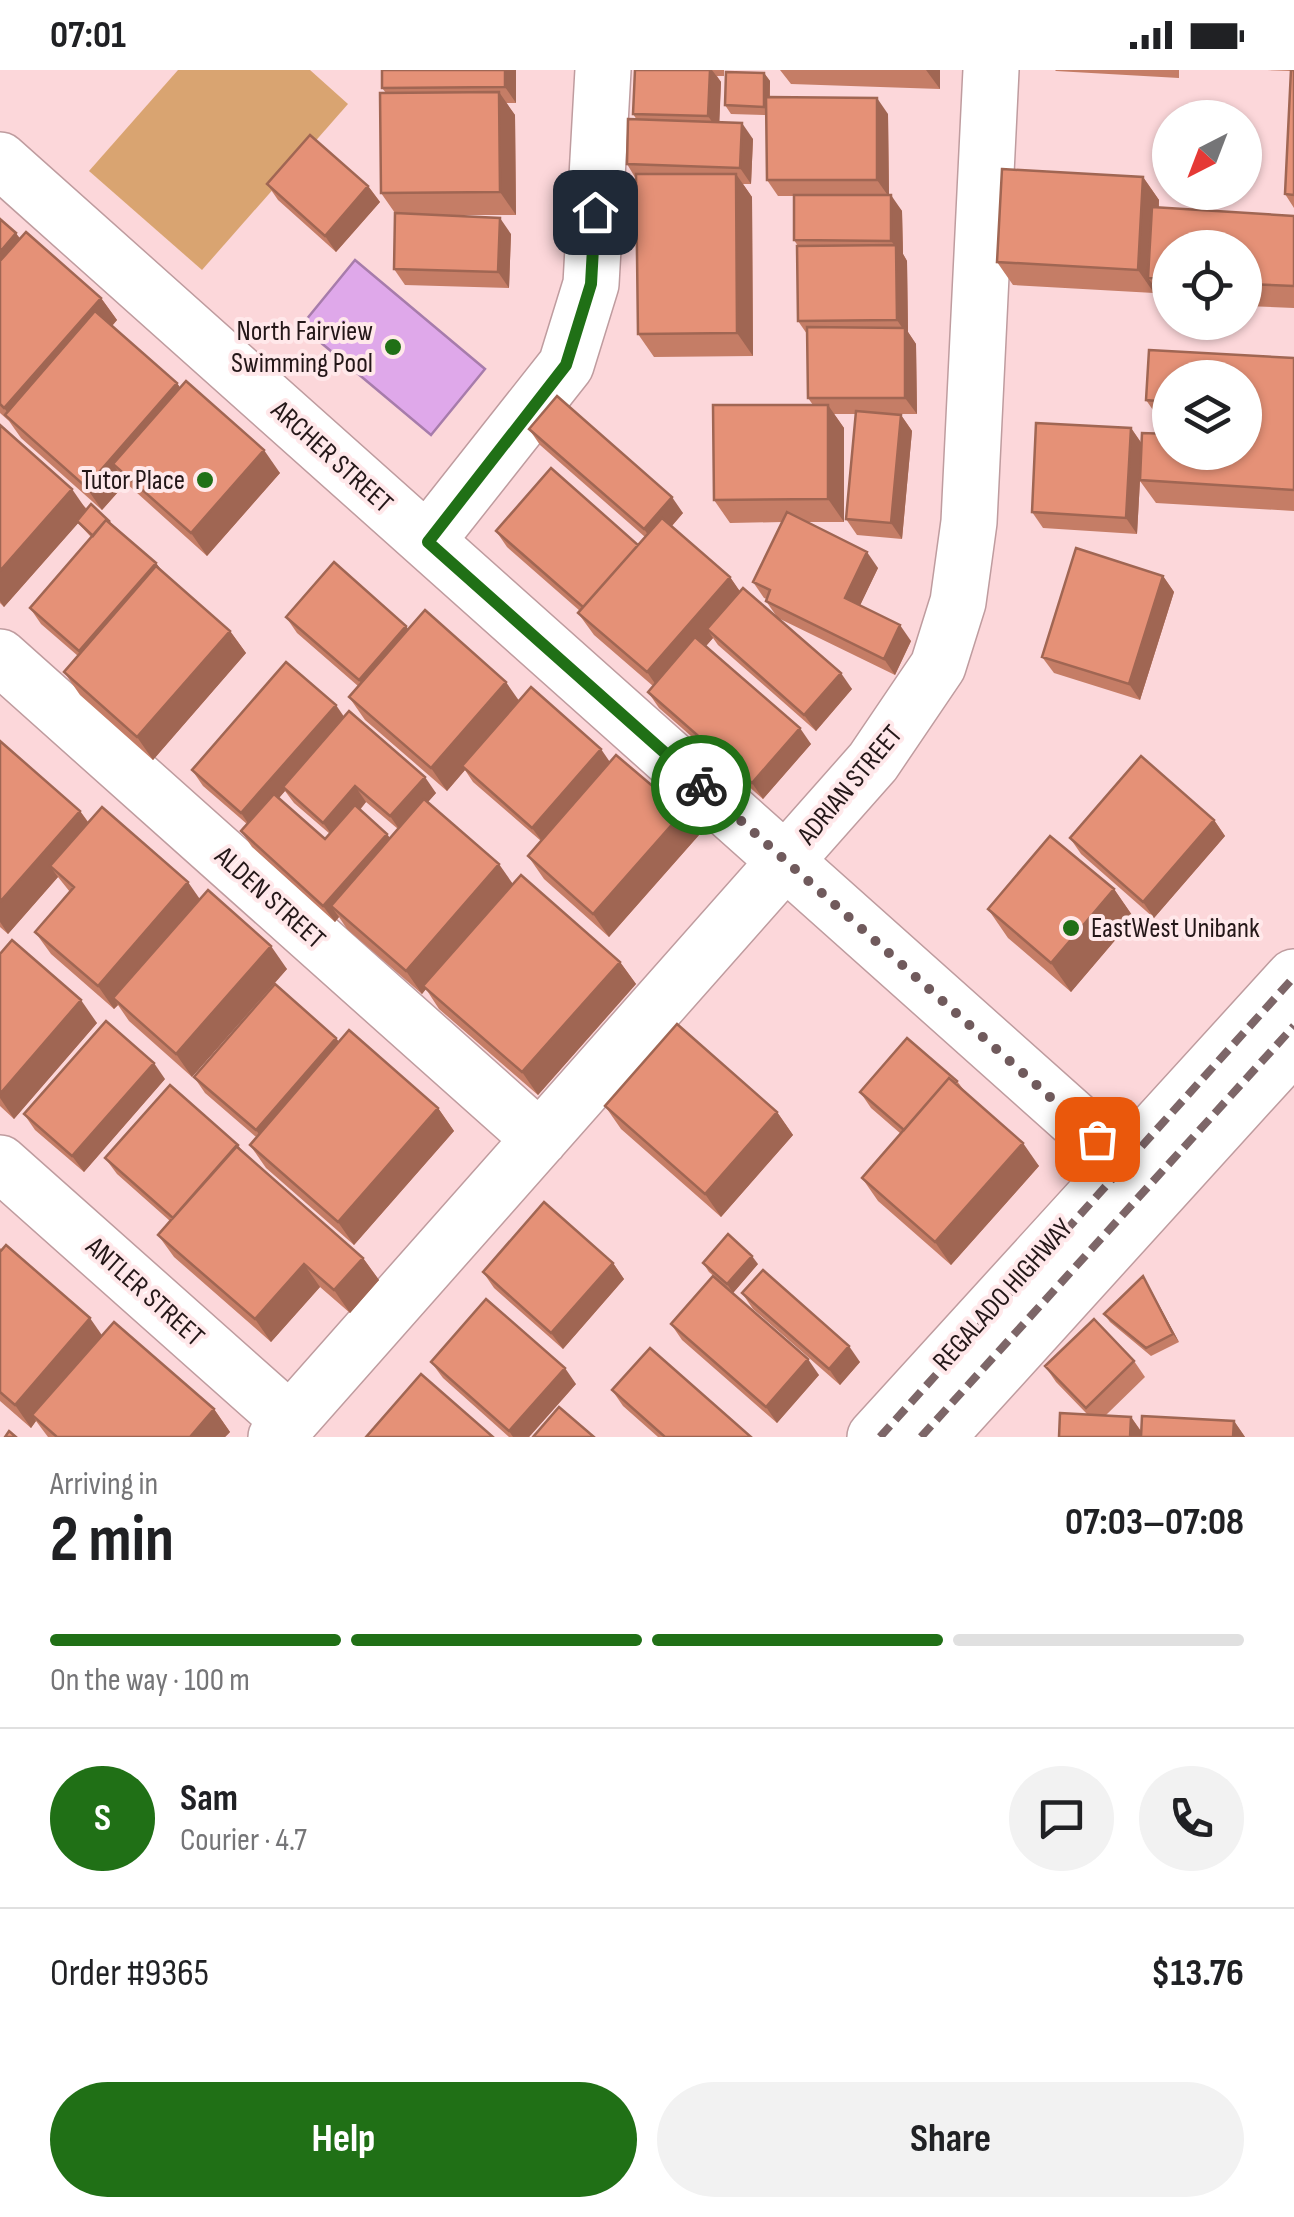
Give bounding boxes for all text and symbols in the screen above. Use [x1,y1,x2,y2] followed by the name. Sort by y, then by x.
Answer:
[50,13,126,58] text: 07:01
[1152,100,1262,210] north arrow
[1152,100,1262,470] map controls
[553,170,638,255] pin
[568,185,623,240] icon: home
[1152,230,1262,340] button: locate
[231,315,373,380] place label: North Fairview Swimming Pool
[382,336,404,358] marker: North Fairview Swimming Pool
[1152,360,1262,470] button: layers
[264,393,400,520] street label: ARCHER STREET
[81,464,185,497] place label: Tutor Place
[194,469,216,491] marker: Tutor Place
[790,719,909,852] street label: ADRIAN STREET
[651,735,751,835] courier
[674,758,729,813] icon: bike
[207,839,332,956] street label: ALDEN STREET
[1091,912,1260,945] place label: EastWest Unibank
[1060,917,1082,939] marker: EastWest Unibank
[1055,1097,1140,1182] pin
[1070,1112,1125,1167] icon: bag
[926,1212,1080,1378] street label: REGALADO HIGHWAY
[78,1230,211,1354] street label: ANTLER STREET
[50,1465,158,1504] text: Arriving in
[1065,1500,1244,1545] text: 07:03–07:08
[50,1502,174,1580] text: 2 min
[50,1661,250,1700] text: On the way · 100 m
[1009,1766,1114,1871] button: chat
[1139,1766,1244,1871] button: phone
[180,1776,238,1821] text: Sam
[94,1796,111,1841] text: S
[180,1821,307,1860] text: Courier · 4.7
[50,1951,209,1996] text: Order #9365
[1151,1951,1244,1996] text: $13.76
[50,2082,637,2197] button: Help
[657,2082,1244,2197] button: Share

